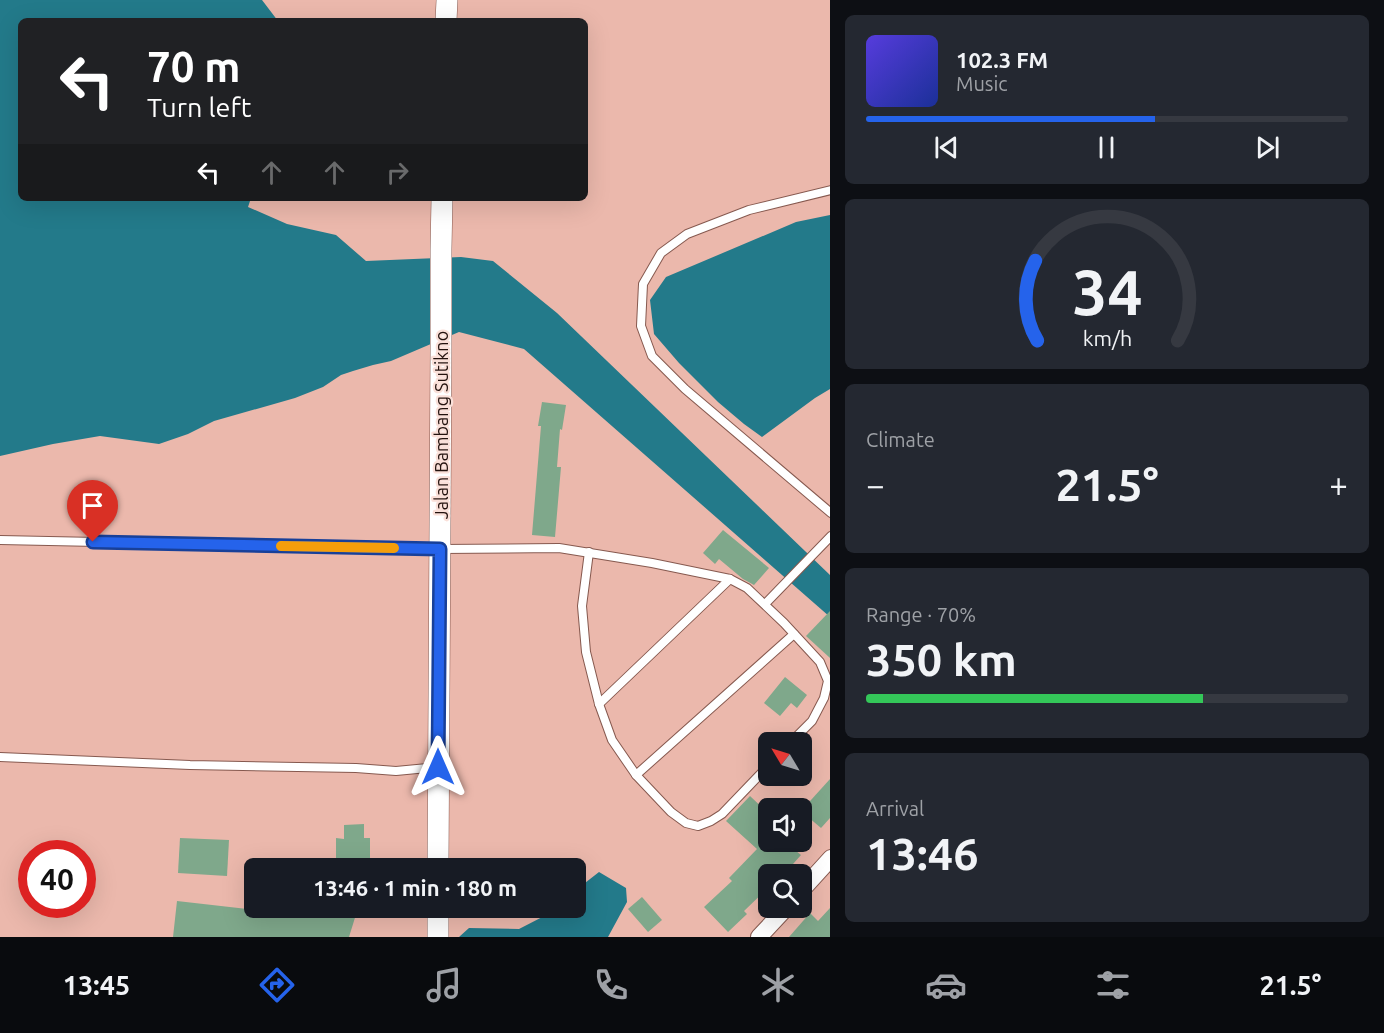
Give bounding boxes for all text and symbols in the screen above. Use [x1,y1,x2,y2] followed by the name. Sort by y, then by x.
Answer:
[48,42,126,120] icon: left
[147,43,241,90] text: 70 m
[956,47,1048,72] text: 102.3 FM
[956,72,1008,95] text: Music
[147,92,251,122] text: Turn left
[930,131,963,164] icon: previous
[1090,131,1123,164] icon: pause
[1251,131,1284,164] icon: next
[192,156,225,189] icon: left
[255,156,288,189] icon: ahead
[318,156,351,189] icon: ahead
[381,156,414,189] icon: right
[1072,257,1142,327] text: 34
[1082,327,1132,351] text: km/h
[431,331,451,519] street label: Jalan Bambang Sutikno
[866,428,935,451] text: Climate
[1055,459,1159,510] text: 21.5°
[866,466,885,503] text: −
[1329,466,1348,503] text: +
[67,480,118,542] pin
[76,489,109,522] icon: arrive
[866,603,976,626] text: Range · 70%
[866,634,1017,685] text: 350 km
[758,732,812,786] north arrow
[758,732,812,918] map controls
[406,735,470,799] position arrow
[866,797,924,820] text: Arrival
[758,798,812,852] button: sound
[866,828,979,879] text: 13:46
[18,840,96,918] speed limit sign: 40
[758,864,812,918] button: search
[313,875,517,900] text: 13:46 · 1 min · 180 m
[256,964,298,1006] icon: directions
[423,964,465,1006] icon: music
[590,964,632,1006] icon: phone
[757,964,799,1006] icon: climate
[925,964,967,1006] icon: car
[1092,964,1134,1006] icon: filters
[63,970,130,1000] text: 13:45
[1259,970,1321,1000] text: 21.5°

